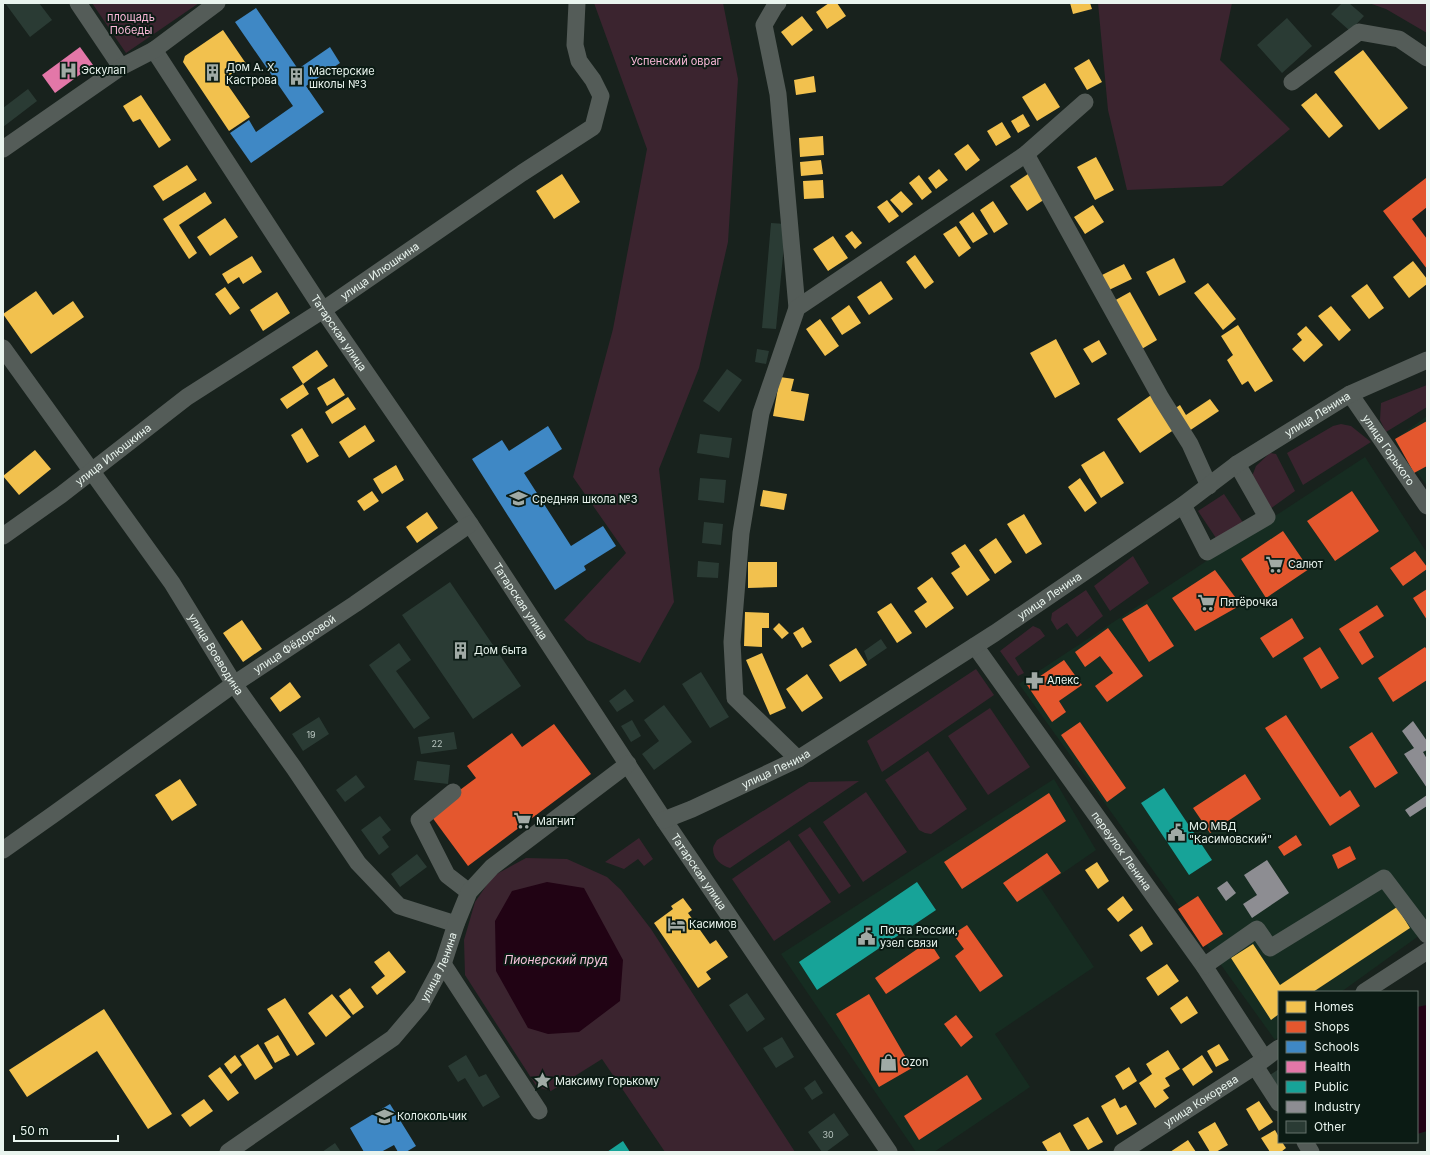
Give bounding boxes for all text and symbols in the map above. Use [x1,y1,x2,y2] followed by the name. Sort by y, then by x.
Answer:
[107,10,155,37] park label: площадь Победы
[631,54,722,68] park label: Успенский овраг
[58,60,78,80] hospital icon: Эскулап
[226,60,278,87] place label: Дом А. Х. Кастрова
[81,63,126,77] place label: Эскулап
[203,63,223,83] building icon: Дом А. Х. Кастрова
[309,64,375,91] place label: Мастерские школы №3
[286,67,306,87] building icon: Мастерские школы №3
[338,239,422,303] street label: улица Илюшкина
[308,292,370,374] street label: Татарская улица
[1282,389,1353,440] street label: улица Ленина
[1359,412,1418,489] street label: улица Горького
[72,421,154,488] street label: улица Илюшкина
[509,489,529,509] school or university icon: Средняя школа №3
[532,492,638,506] place label: Средняя школа №3
[1265,554,1285,574] supermarket icon: Салют
[1288,557,1324,571] place label: Салют
[490,560,551,642] street label: Татарская улица
[1015,569,1084,623] street label: улица Ленина
[1197,592,1217,612] supermarket icon: Пятёрочка
[1220,595,1278,609] place label: Пятёрочка
[185,611,247,698] street label: улица Воеводина
[251,612,338,676] street label: улица Фёдоровой
[451,640,471,660] building icon: Дом быта
[474,643,527,657] place label: Дом быта
[1024,670,1044,690] pharmacy icon: Алекс
[1047,673,1079,687] place label: Алекс
[306,729,316,740] house number: 19
[432,738,442,749] house number: 22
[739,746,813,792] street label: улица Ленина
[1089,809,1155,893] street label: переулок Ленина
[513,811,533,831] supermarket icon: Магнит
[536,814,576,828] place label: Магнит
[1189,819,1272,846] place label: МО МВД "Касимовский"
[1166,822,1186,842] public building icon: МО МВД "Касимовский"
[668,831,730,913] street label: Татарская улица
[666,914,686,934] hotel icon: Касимов
[689,917,737,931] place label: Касимов
[880,923,958,950] place label: Почта России, узел связи
[857,926,877,946] public building icon: Почта России, узел связи
[417,930,460,1004] street label: улица Ленина
[504,952,608,967] water label: Пионерский пруд
[1278,991,1418,1143] legend
[1314,999,1354,1014] text: Homes
[1314,1019,1350,1034] text: Shops
[1314,1039,1359,1054] text: Schools
[878,1052,898,1072] shop icon: Ozon
[901,1055,928,1069] place label: Ozon
[1314,1059,1351,1074] text: Health
[532,1071,552,1091] place icon: Максиму Горькому
[1161,1072,1241,1130] street label: улица Кокорева
[555,1074,659,1088] place label: Максиму Горькому
[1314,1079,1349,1094] text: Public
[1314,1099,1361,1114] text: Industry
[374,1106,394,1126] school or university icon: Колокольчик
[397,1109,467,1123] place label: Колокольчик
[14,1117,118,1143] scale bar
[1314,1119,1346,1134] text: Other
[20,1123,49,1138] text: 50 m
[822,1129,834,1140] house number: 30

